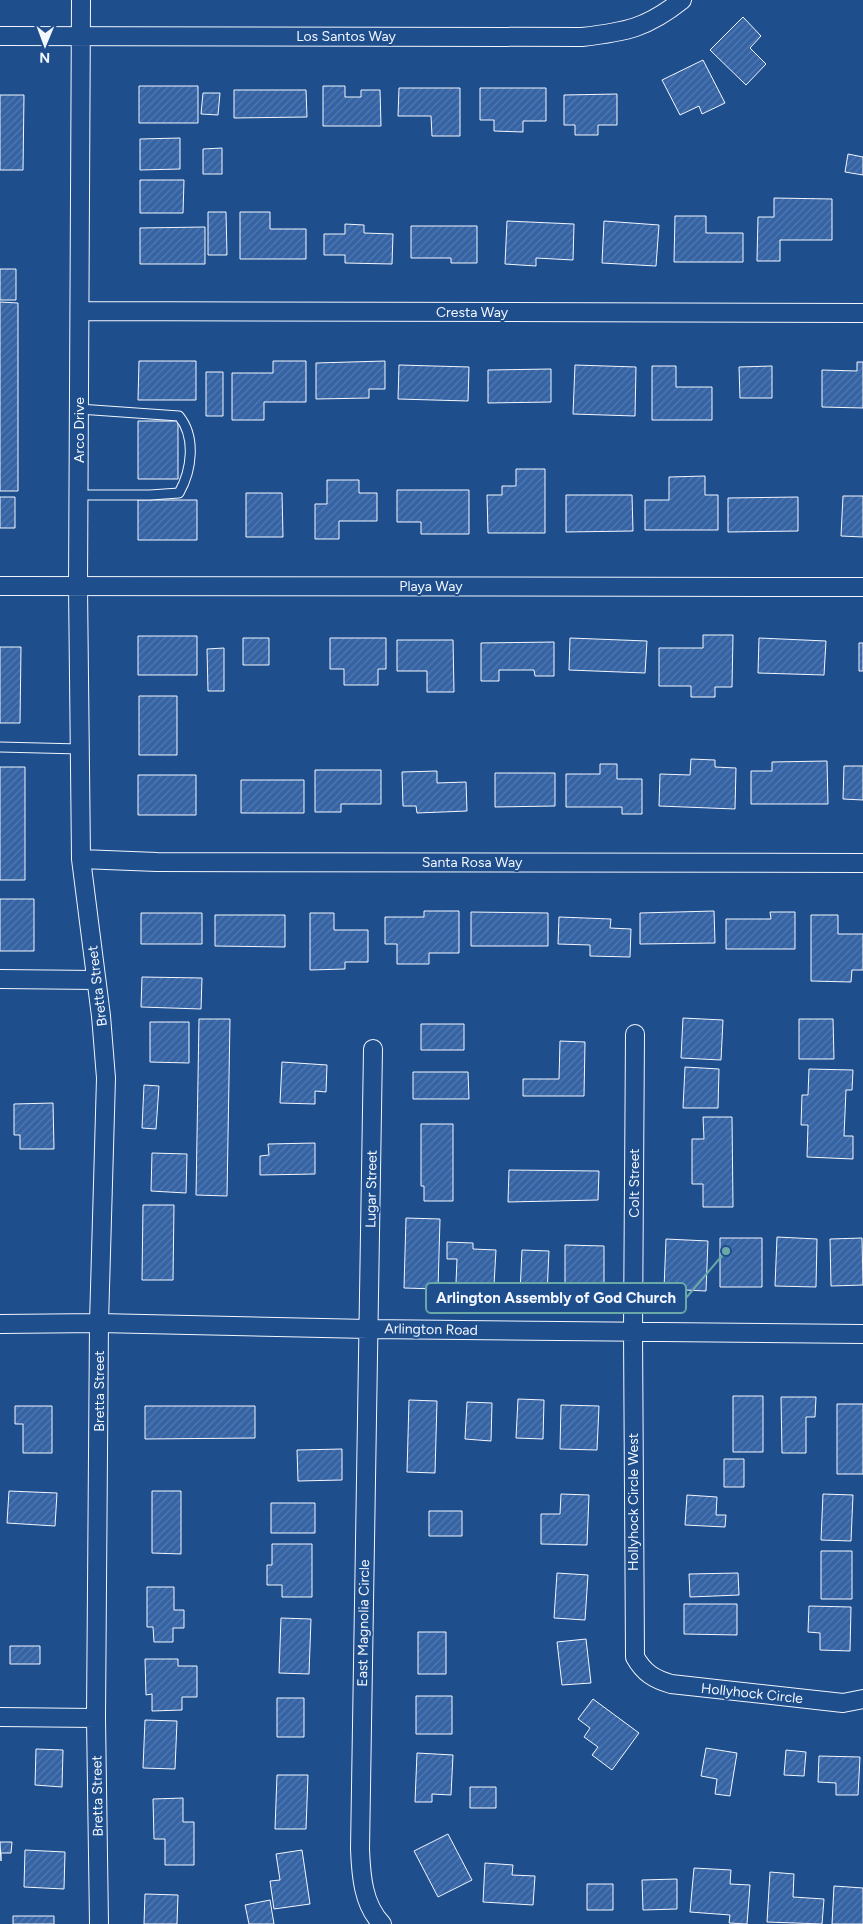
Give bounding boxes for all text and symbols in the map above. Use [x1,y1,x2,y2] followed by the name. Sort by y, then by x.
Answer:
[20,20,70,70] north arrow
[296,28,396,45] street label: Los Santos Way
[39,49,50,66] text: N
[436,304,509,321] street label: Cresta Way
[71,397,88,463] street label: Arco Drive
[399,578,463,595] street label: Playa Way
[422,854,523,871] street label: Santa Rosa Way
[84,945,111,1027] street label: Bretta Street
[626,1148,643,1218] street label: Colt Street
[362,1150,381,1228] street label: Lugar Street
[426,1283,686,1313] callout: Arlington Assembly of God Church
[436,1289,676,1307] text: Arlington Assembly of God Church
[384,1320,478,1339] street label: Arlington Road
[91,1350,108,1432] street label: Bretta Street
[625,1433,642,1571] street label: Hollyhock Circle West
[354,1559,373,1687] street label: East Magnolia Circle
[700,1680,804,1707] street label: Hollyhock Circle
[88,1755,107,1837] street label: Bretta Street

